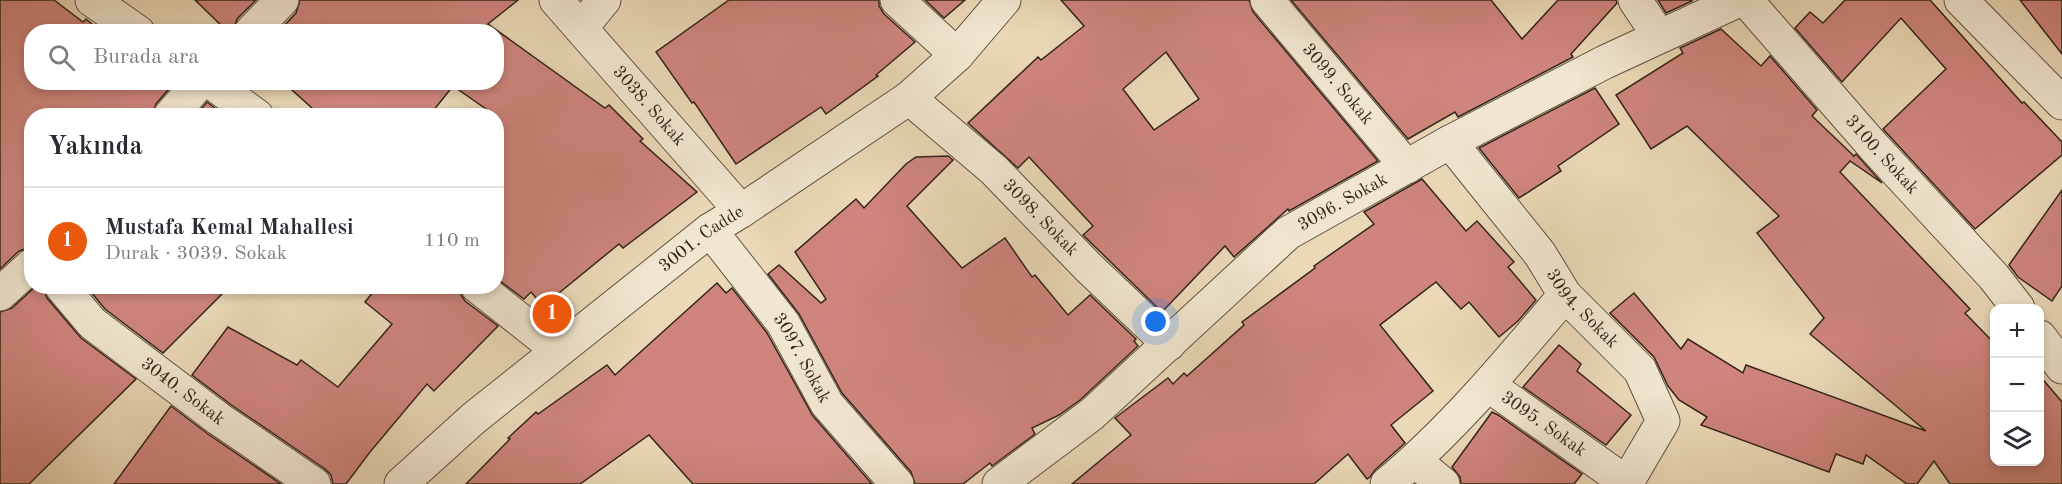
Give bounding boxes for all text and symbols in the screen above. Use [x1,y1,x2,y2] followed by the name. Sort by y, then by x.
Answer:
[24,24,504,90] search box
[1299,40,1377,128] street label: 3099. Sokak
[45,41,78,74] icon: search
[93,46,199,68] text: Burada ara
[609,63,689,149] street label: 3038. Sokak
[1842,112,1922,198] street label: 3100. Sokak
[48,134,143,160] text: Yakında
[1295,170,1391,234] street label: 3096. Sokak
[999,176,1081,260] street label: 3098. Sokak
[656,203,747,276] street label: 3001. Cadde
[105,217,354,239] text: Mustafa Kemal Mahallesi
[62,231,73,251] text: 1
[424,231,480,251] text: 110 m
[105,244,287,264] text: Durak · 3039. Sokak
[1542,266,1622,352] street label: 3094. Sokak
[532,292,572,336] pin: 1
[1990,304,2044,466] map controls
[1990,304,2044,358] button: +
[1141,307,1170,336] your location
[770,310,834,406] street label: 3097. Sokak
[138,354,228,429] street label: 3040. Sokak
[1990,358,2044,412] button: −
[1498,388,1589,460] street label: 3095. Sokak
[1990,412,2044,466] button: layers

